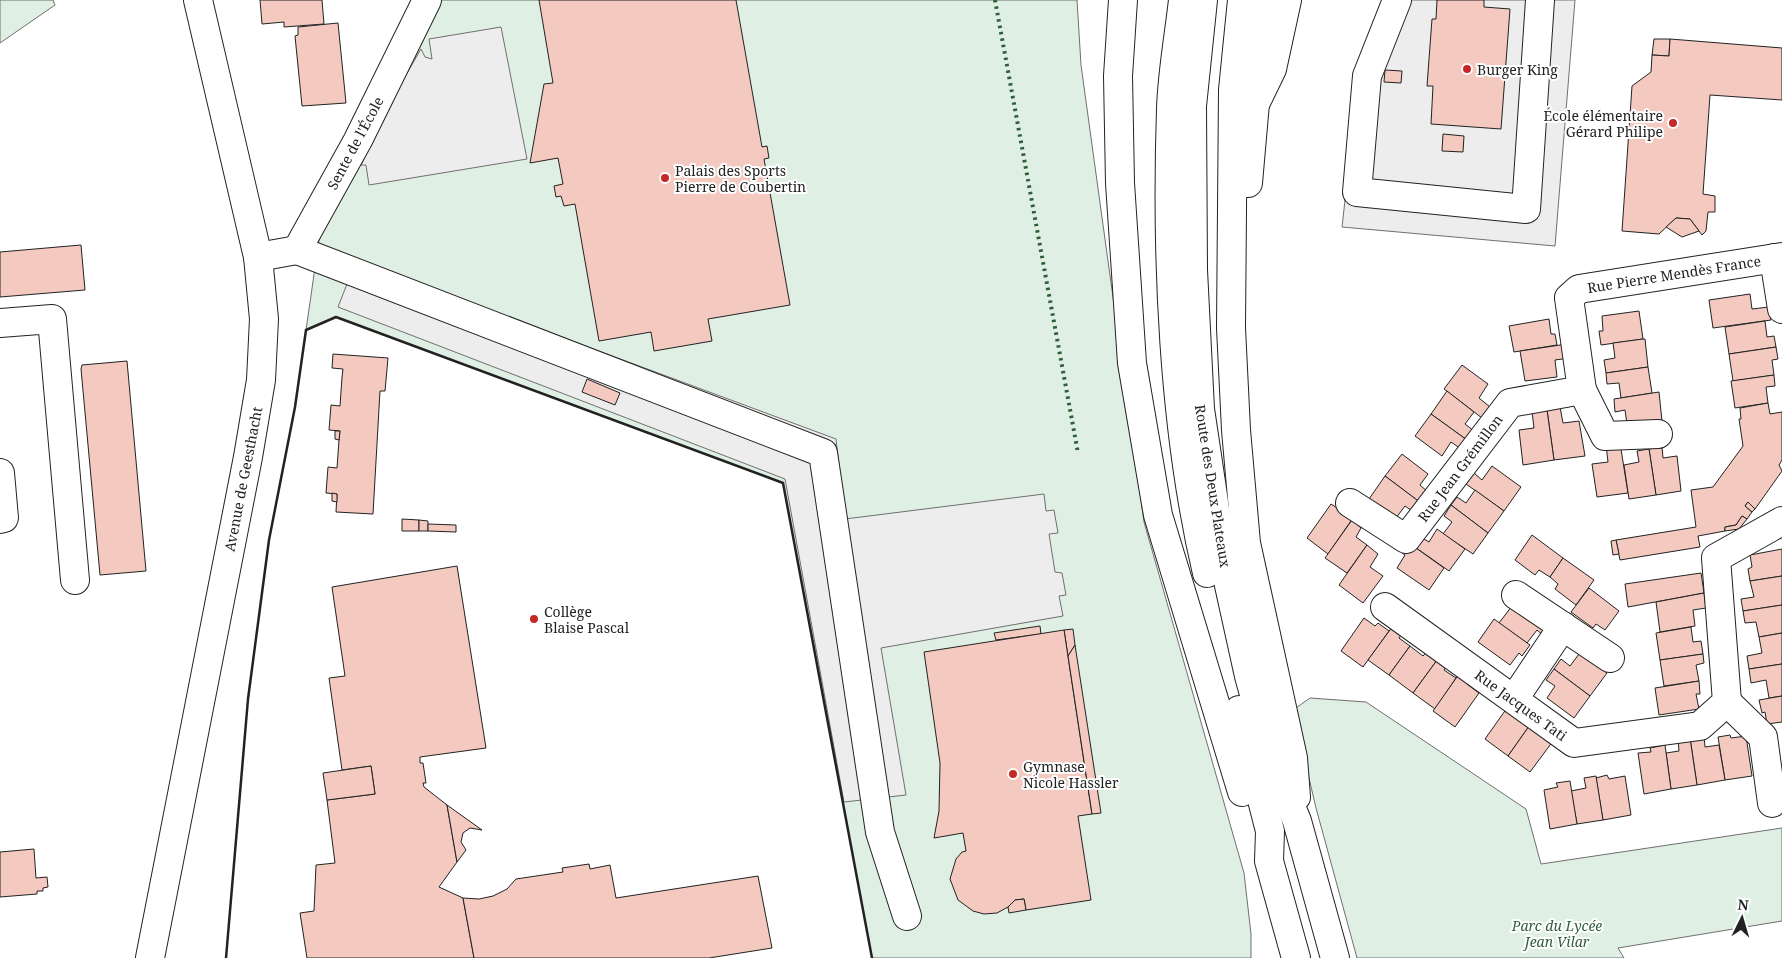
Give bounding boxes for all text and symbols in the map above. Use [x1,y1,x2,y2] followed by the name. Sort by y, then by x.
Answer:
[1477,60,1558,79] place label: Burger King
[1461,63,1473,75] marker: Burger King
[322,93,388,193] street label: Sente de l'École
[1543,106,1663,141] place label: École élémentaire Gérard Philipe
[1667,117,1679,129] marker: École élémentaire Gérard Philipe
[675,161,806,196] place label: Palais des Sports Pierre de Coubertin
[659,172,671,184] marker: Palais des Sports Pierre de Coubertin
[1586,251,1762,297] street label: Rue Pierre Mendès France
[1191,403,1235,570] street label: Route des Deux Plateaux
[220,405,266,553] street label: Avenue de Geesthacht
[1413,410,1507,526] street label: Rue Jean Grémillon
[544,602,630,637] place label: Collège Blaise Pascal
[528,613,540,625] marker: Collège Blaise Pascal
[1471,665,1571,745] street label: Rue Jacques Tati
[1023,757,1119,792] place label: Gymnase Nicole Hassler
[1007,768,1019,780] marker: Gymnase Nicole Hassler
[1717,893,1767,943] north arrow
[1737,895,1750,914] text: N
[1511,916,1602,951] park label: Parc du Lycée Jean Vilar

